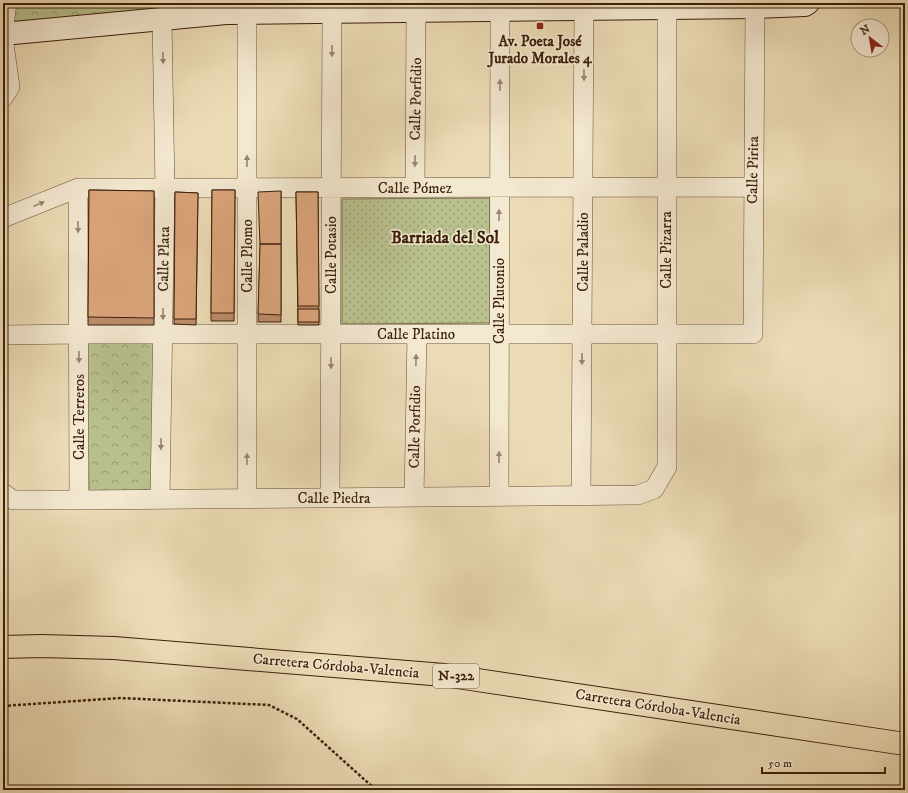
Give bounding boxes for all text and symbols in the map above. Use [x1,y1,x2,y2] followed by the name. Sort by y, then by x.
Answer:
[850,18,890,58] north arrow
[535,21,545,31] marker: Av. Poeta José Jurado Morales 4
[858,22,873,39] text: N
[486,32,593,68] place label: Av. Poeta José Jurado Morales 4
[329,45,335,58] one-way arrow
[160,52,166,65] one-way arrow
[406,57,426,141] street label: Calle Porfidio
[580,69,587,81] one-way arrow
[497,78,503,91] one-way arrow
[743,135,763,204] street label: Calle Pirita
[244,154,250,167] one-way arrow
[412,155,418,168] one-way arrow
[378,179,453,198] street label: Calle Pómez
[34,200,46,206] one-way arrow
[496,208,502,221] one-way arrow
[657,211,676,289] street label: Calle Pizarra
[574,212,593,292] street label: Calle Paladio
[322,216,341,294] street label: Calle Potasio
[238,219,257,293] street label: Calle Plomo
[75,221,81,234] one-way arrow
[154,226,174,292] street label: Calle Plata
[391,227,500,249] district label: Barriada del Sol
[490,258,509,344] street label: Calle Plutonio
[160,308,166,321] one-way arrow
[377,325,455,344] street label: Calle Platino
[76,351,82,364] one-way arrow
[413,353,419,366] one-way arrow
[579,353,585,366] one-way arrow
[328,357,334,370] one-way arrow
[70,374,89,460] street label: Calle Terreros
[405,385,425,469] street label: Calle Porfidio
[158,438,164,451] one-way arrow
[496,450,502,463] one-way arrow
[244,452,250,465] one-way arrow
[298,489,371,508] street label: Calle Piedra
[252,649,421,683] street label: Carretera Córdoba-Valencia
[433,664,479,688] road number: N-322
[574,685,743,730] street label: Carretera Córdoba-Valencia
[762,749,885,775] scale bar
[768,756,792,771] text: 50 m

